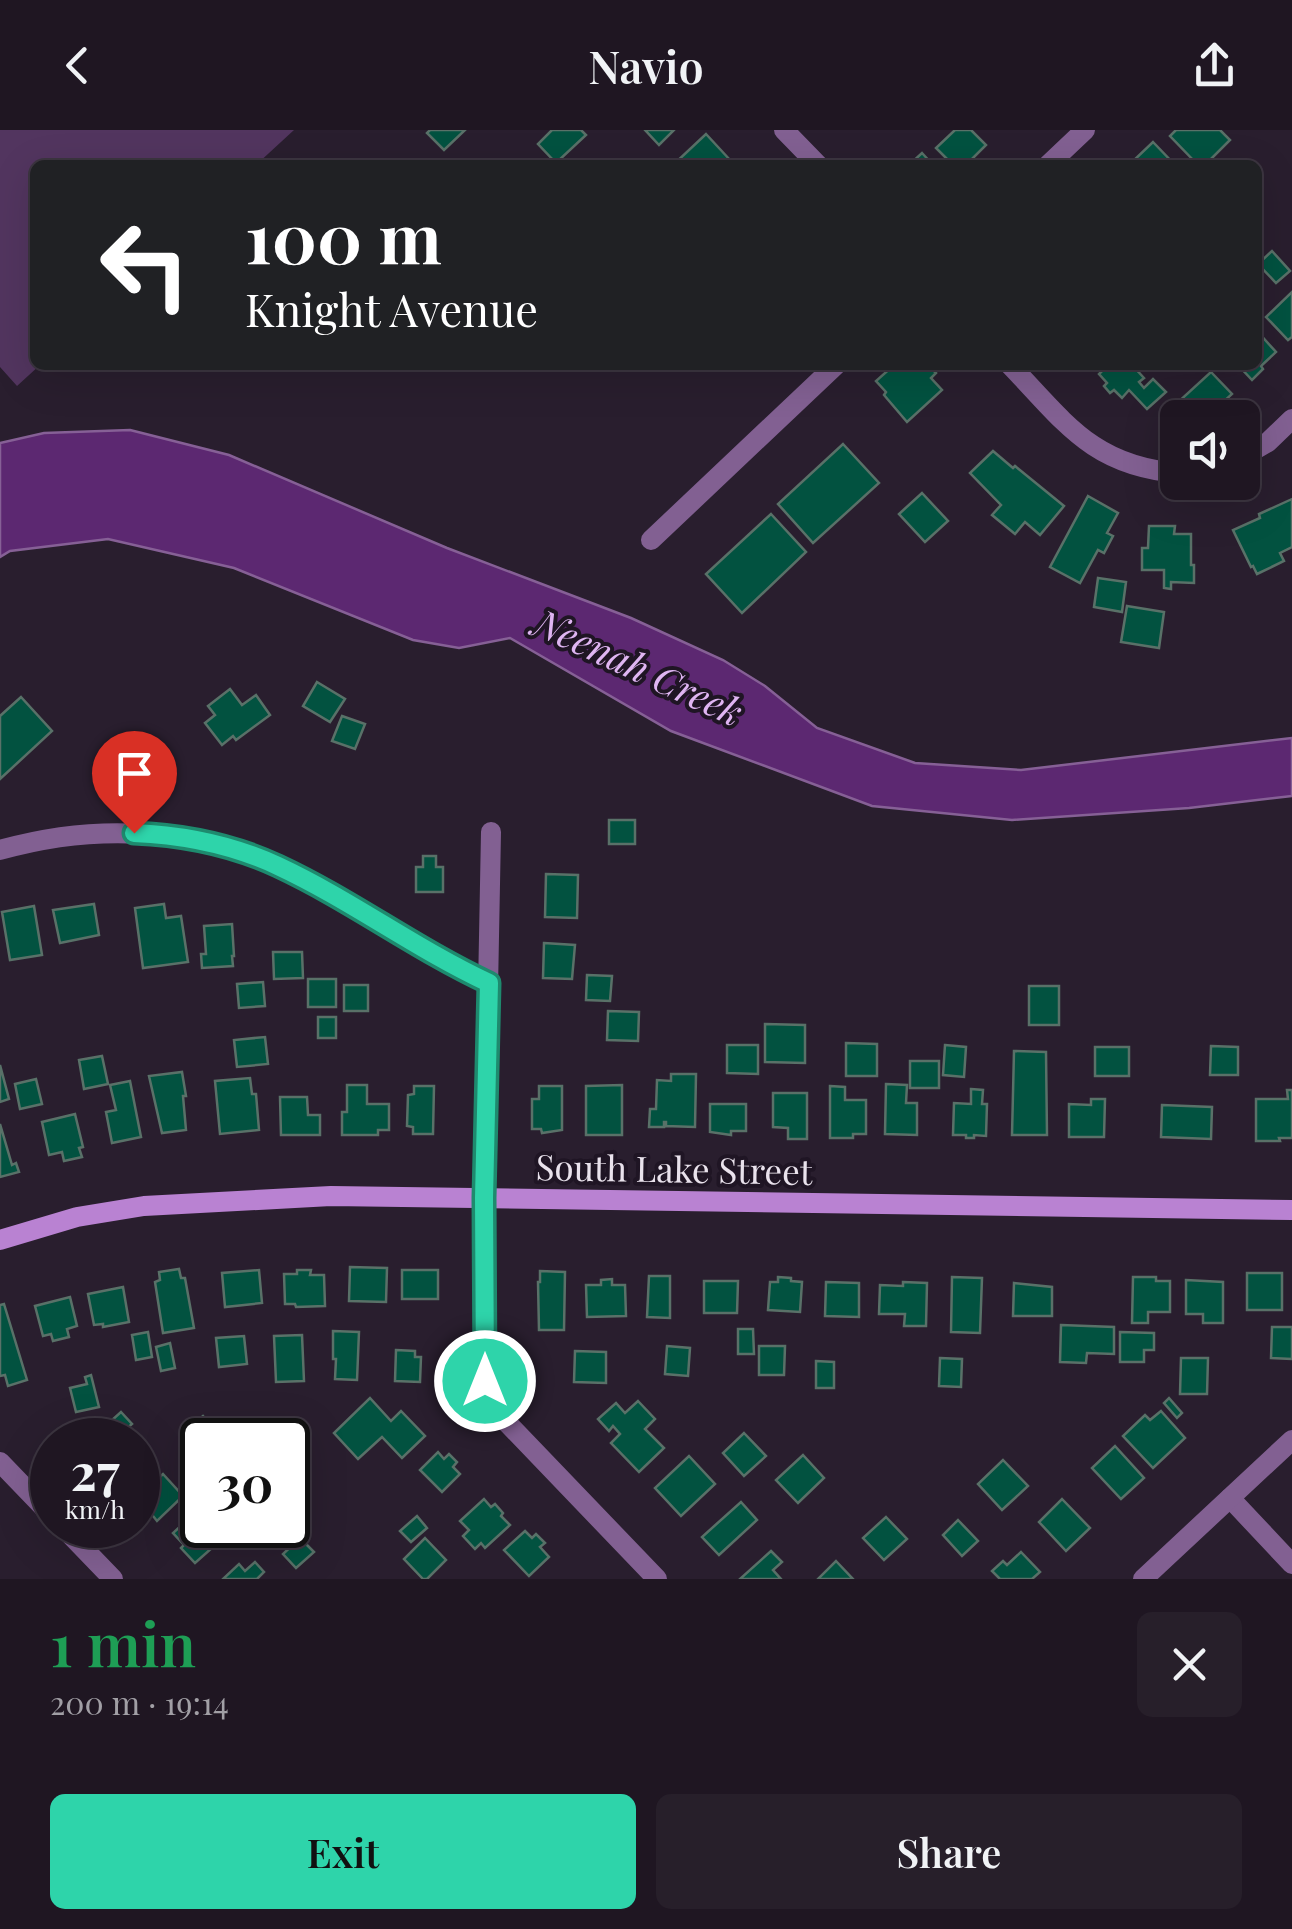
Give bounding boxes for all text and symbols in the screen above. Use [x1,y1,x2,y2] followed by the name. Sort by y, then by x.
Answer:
[588,35,704,95] text: Navio
[50,38,105,93] icon: back
[1187,38,1242,93] icon: share
[245,188,442,282] text: 100 m
[80,200,210,330] icon: left
[245,278,538,338] text: Knight Avenue
[1160,400,1260,500] map controls
[1160,400,1260,500] button: sound
[524,594,752,737] water label: Neenah Creek
[92,731,177,834] pin
[107,746,162,801] icon: arrive
[535,1142,813,1194] street label: South Lake Street
[433,1329,537,1433] position arrow
[180,1418,310,1548] speed limit sign: 30
[71,1437,119,1504] text: 27
[65,1492,125,1525] text: km/h
[50,1602,196,1682] text: 1 min
[1137,1612,1242,1717] button: close
[50,1680,229,1723] text: 200 m · 19:14
[50,1794,636,1909] button: Exit
[656,1794,1242,1909] button: Share

